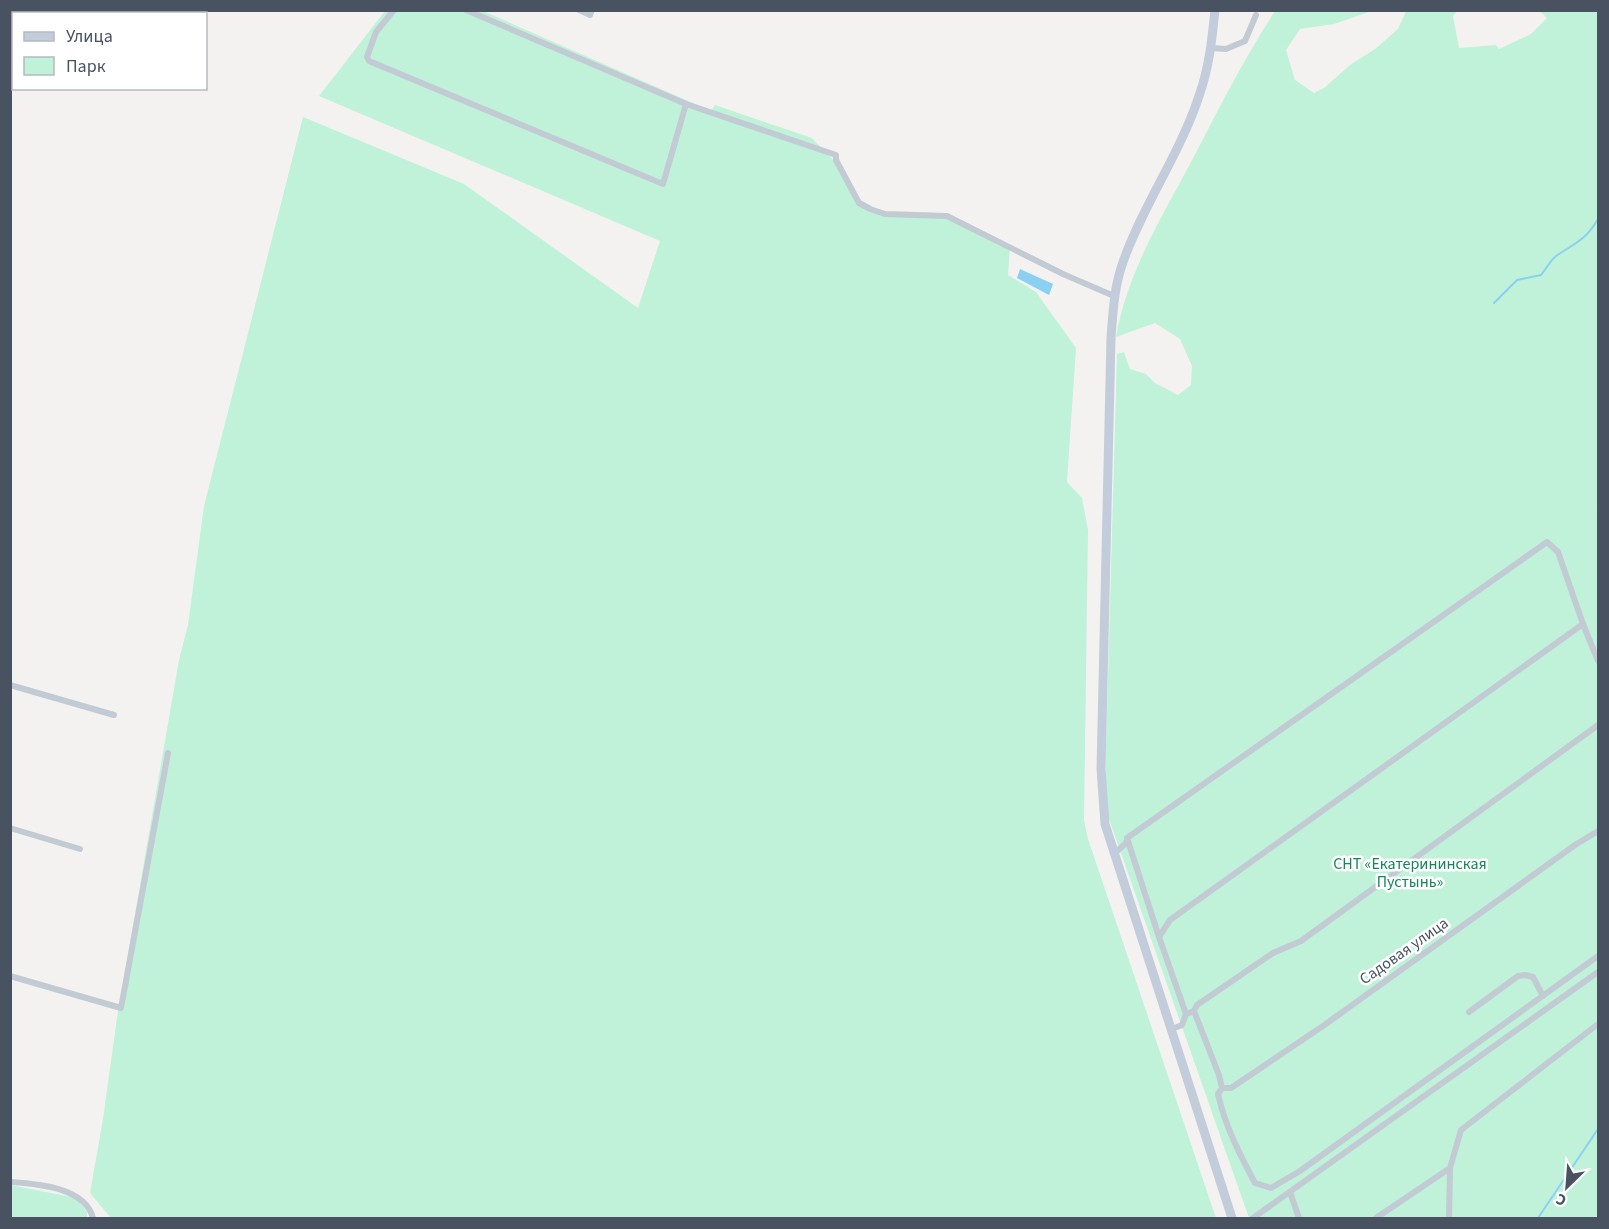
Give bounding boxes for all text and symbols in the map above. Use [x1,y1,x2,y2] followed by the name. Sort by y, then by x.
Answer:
[12,12,207,90] legend
[66,24,113,49] text: Улица
[66,54,106,79] text: Парк
[1333,853,1487,893] park label: СНТ «Екатерининская Пустынь»
[1355,912,1453,990] street label: Садовая улица
[1537,1157,1597,1217] north arrow
[1552,1188,1570,1212] text: С

